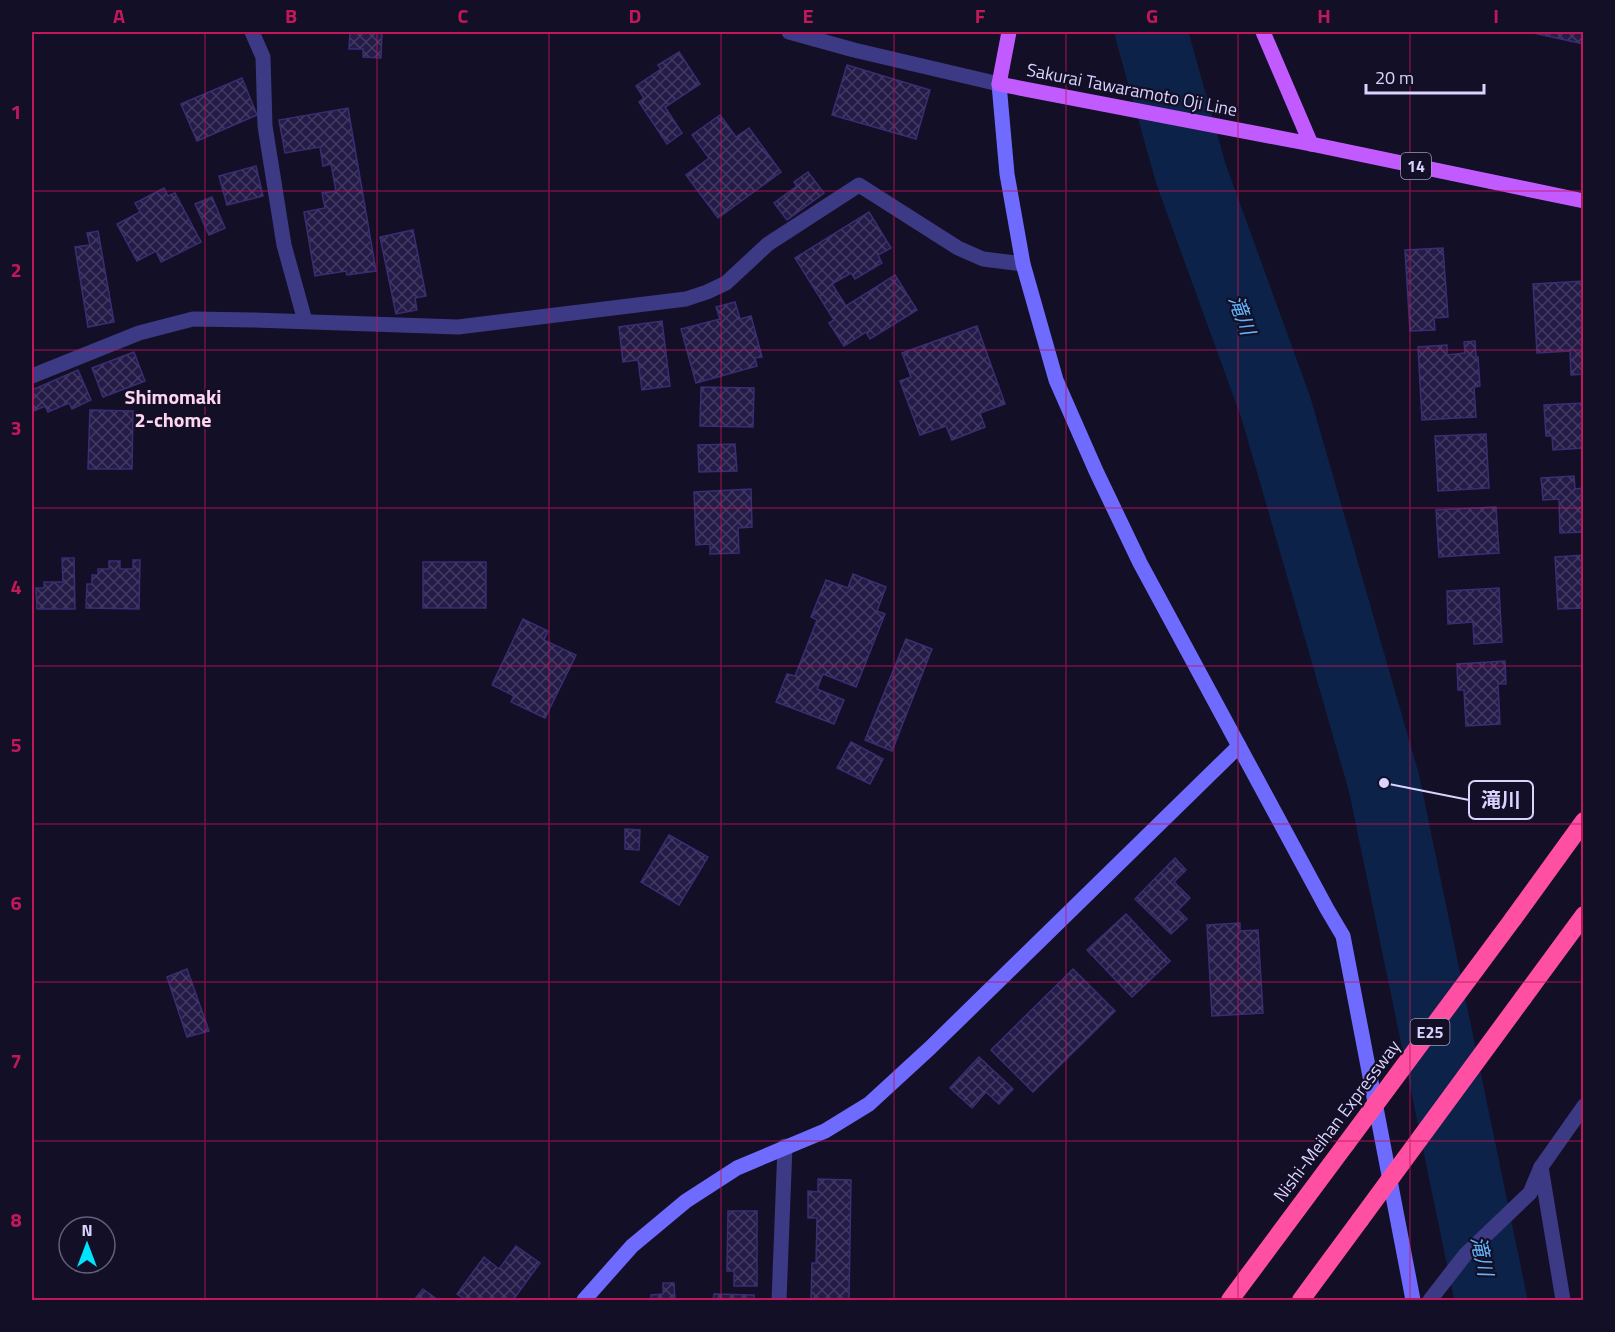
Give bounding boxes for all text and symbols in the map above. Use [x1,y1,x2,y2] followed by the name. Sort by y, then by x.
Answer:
[113,0,125,31] text: A
[285,0,297,31] text: B
[458,0,469,31] text: C
[629,0,641,31] text: D
[802,0,814,31] text: E
[975,0,986,31] text: F
[1146,0,1158,31] text: G
[1317,0,1331,31] text: H
[1493,0,1499,31] text: I
[1024,56,1240,123] street label: Sakurai Tawaramoto Oji Line
[1366,57,1484,95] scale bar
[1375,64,1414,91] text: 20 m
[10,96,22,127] text: 1
[1401,153,1431,179] road number: 14
[10,254,22,285] text: 2
[1221,291,1265,341] water label: 滝川
[125,381,221,435] district label: Shimomaki 2-chome
[10,412,22,443] text: 3
[10,571,22,602] text: 4
[10,729,22,760] text: 5
[1469,781,1533,819] callout: 滝川
[1481,784,1521,815] text: 滝川
[10,887,22,918] text: 6
[1410,1019,1450,1045] road number: E25
[1267,1034,1407,1207] street label: Nishi-Meihan Expressway
[10,1045,22,1076] text: 7
[10,1204,22,1235] text: 8
[57,1215,117,1275] north arrow
[81,1218,93,1242] text: N
[1463,1233,1502,1281] water label: 滝川

